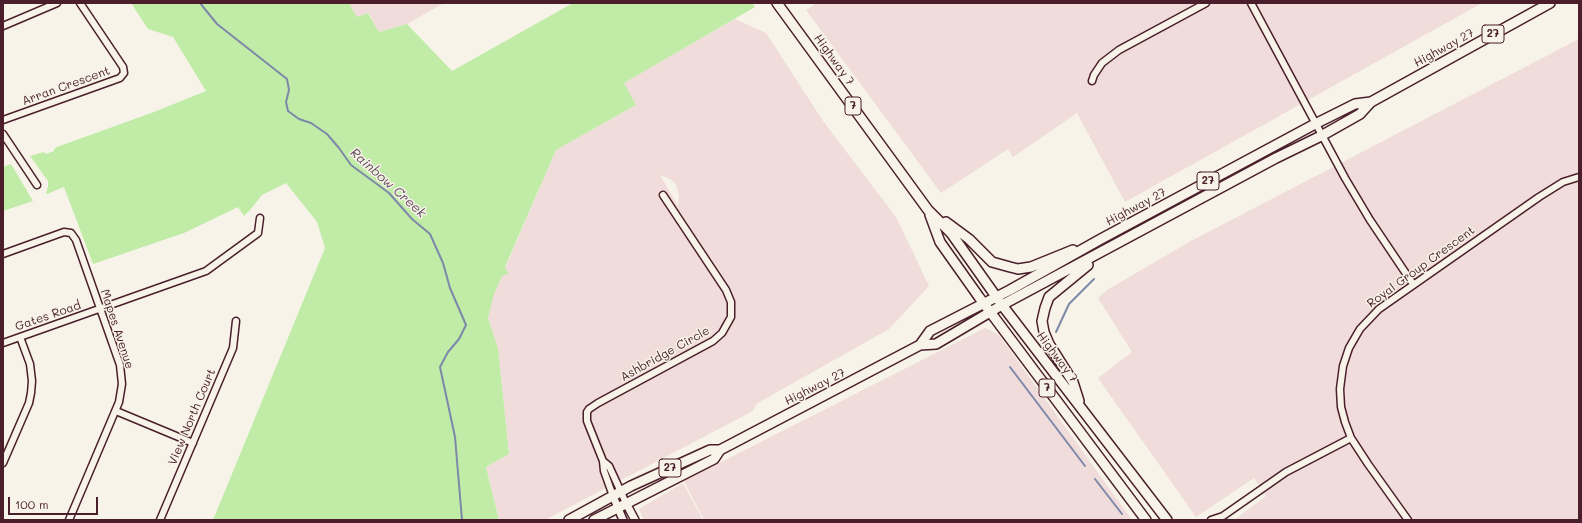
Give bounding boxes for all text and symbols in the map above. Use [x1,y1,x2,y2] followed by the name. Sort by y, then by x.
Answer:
[1482,25,1504,43] road number: 27
[1412,26,1476,70] street label: Highway 27
[811,32,857,88] street label: Highway 7
[20,63,112,109] street label: Arran Crescent
[845,97,861,115] road number: 7
[347,145,429,221] water label: Rainbow Creek
[1197,172,1219,190] road number: 27
[1103,185,1169,229] street label: Highway 27
[1364,223,1478,311] street label: Royal Group Crescent
[97,287,137,371] street label: Mapes Avenue
[13,298,83,334] street label: Gates Road
[618,324,712,384] street label: Ashbridge Circle
[1033,329,1081,385] street label: Highway 7
[782,366,848,408] street label: Highway 27
[165,367,219,467] street label: View North Court
[1039,379,1055,397] road number: 7
[659,459,681,477] road number: 27
[10,489,100,515] scale bar
[15,496,49,512] text: 100 m

